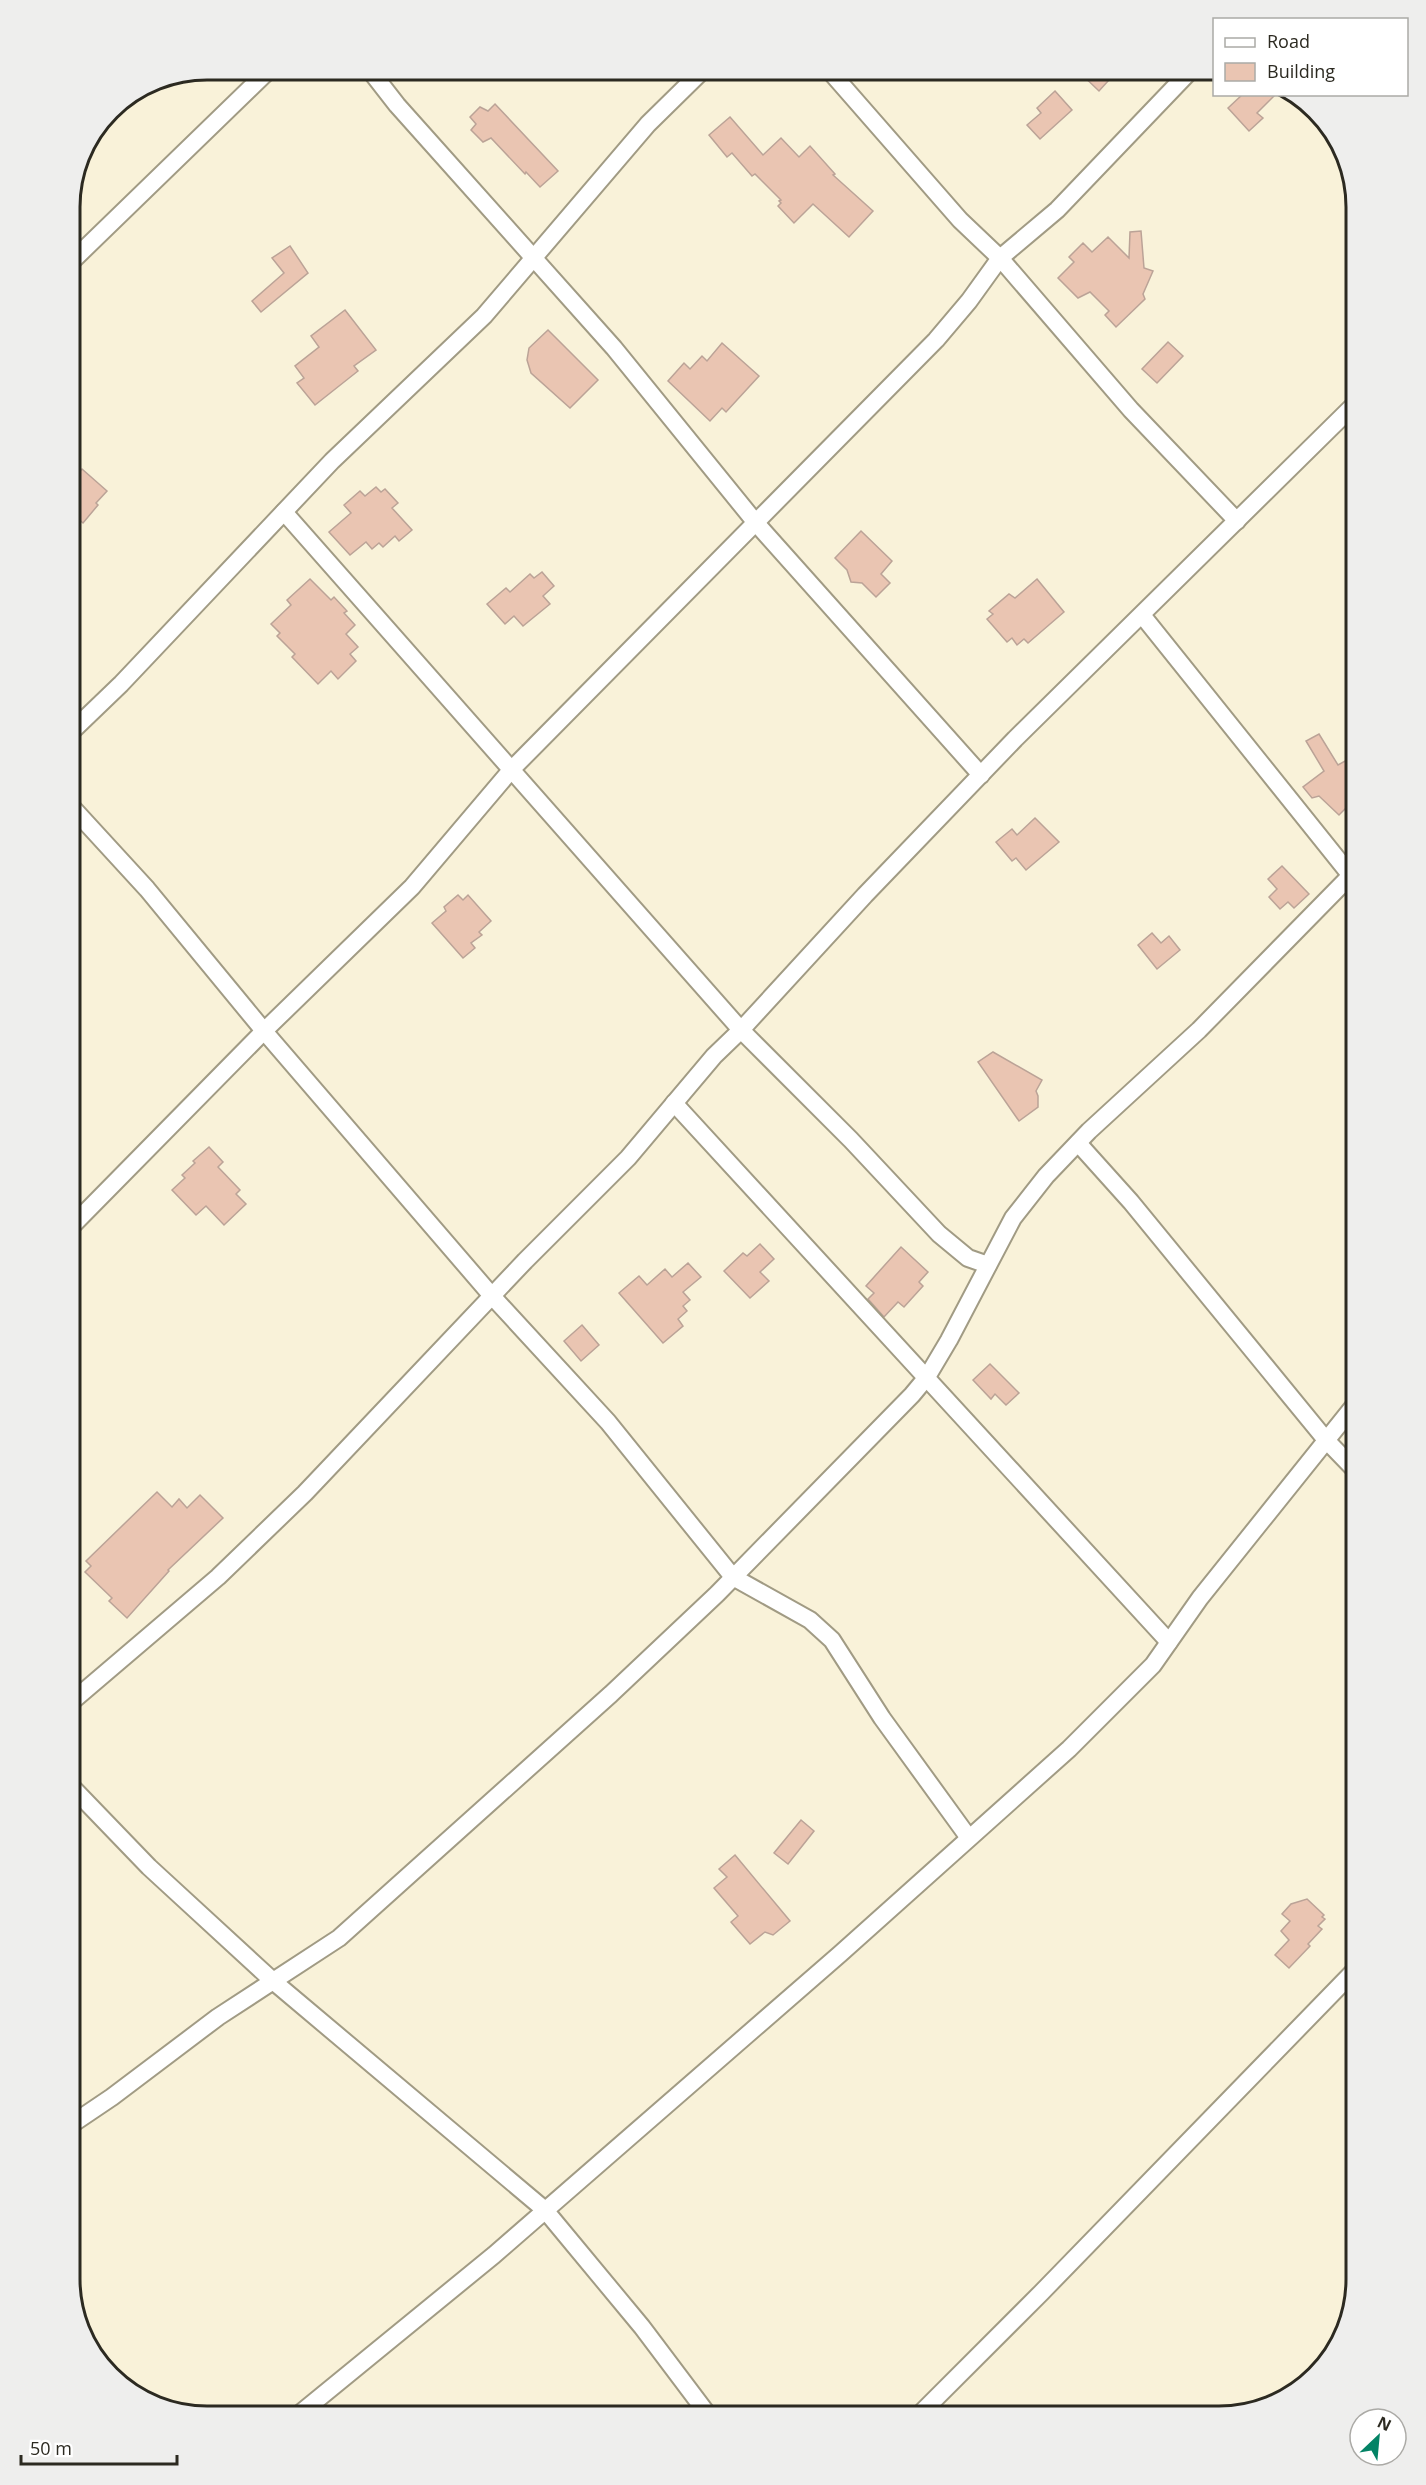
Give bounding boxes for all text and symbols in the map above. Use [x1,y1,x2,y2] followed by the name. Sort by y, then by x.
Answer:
[1213,18,1408,96] legend
[1267,29,1310,53] text: Road
[1267,59,1335,83] text: Building
[1348,2407,1408,2467] north arrow
[1374,2411,1395,2436] text: N
[21,2428,177,2466] scale bar
[30,2436,72,2460] text: 50 m

